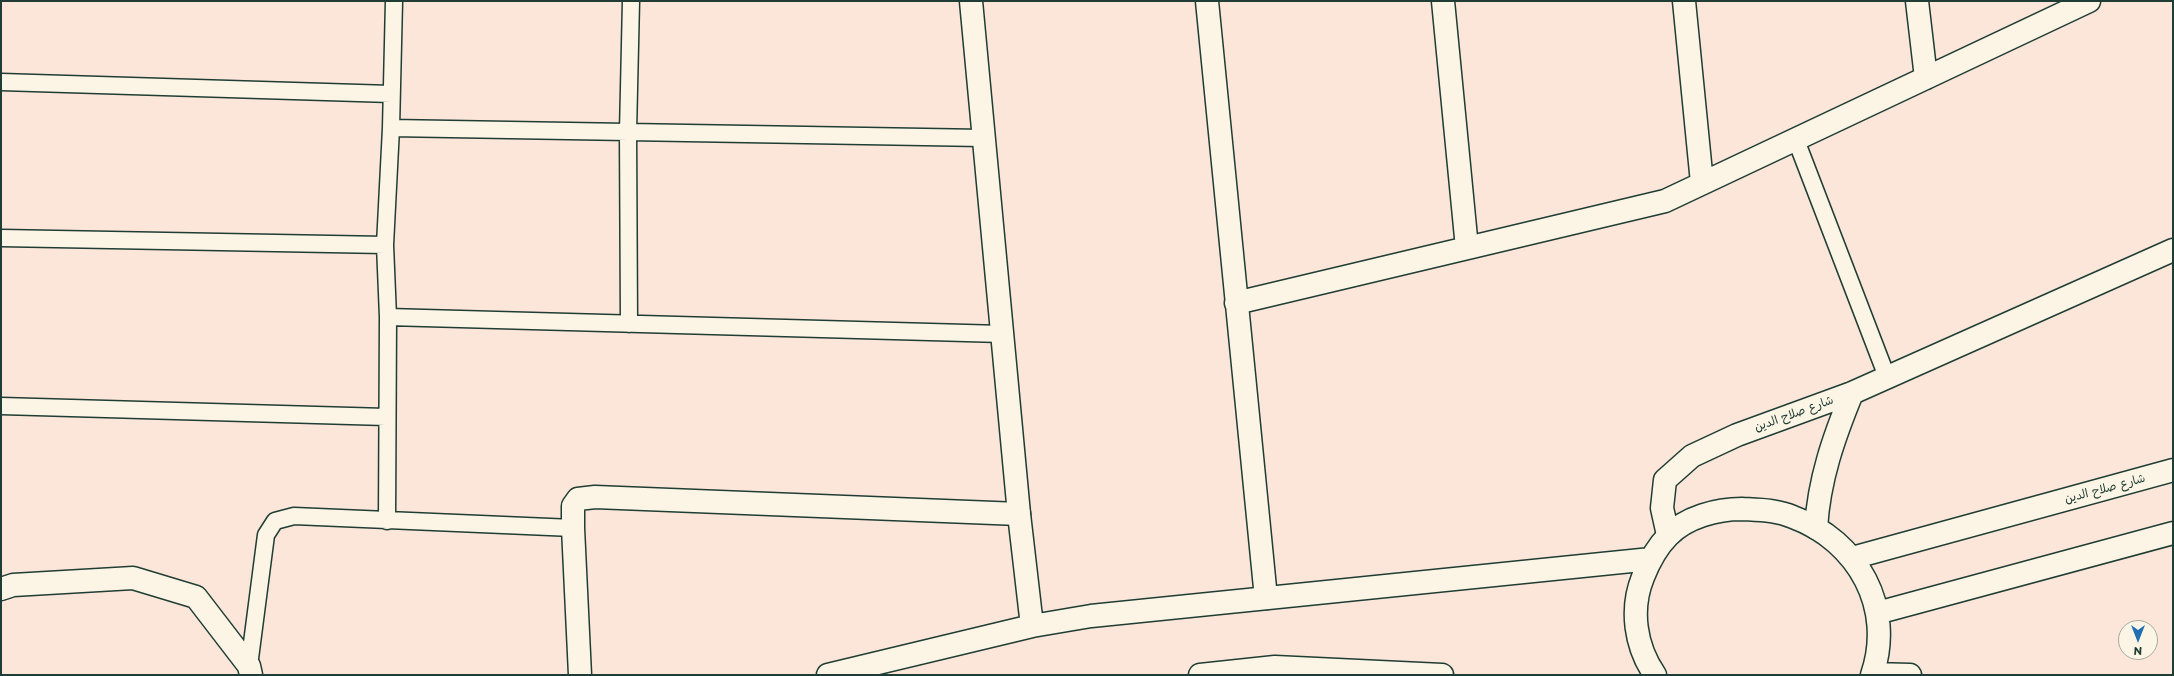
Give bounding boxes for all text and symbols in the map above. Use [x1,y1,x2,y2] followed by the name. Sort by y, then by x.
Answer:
[1752,393,1836,435] street label: شارع صلاح الدين
[2063,471,2147,507] street label: شارع صلاح الدين
[2118,620,2158,660] north arrow
[2134,643,2142,660] text: N

